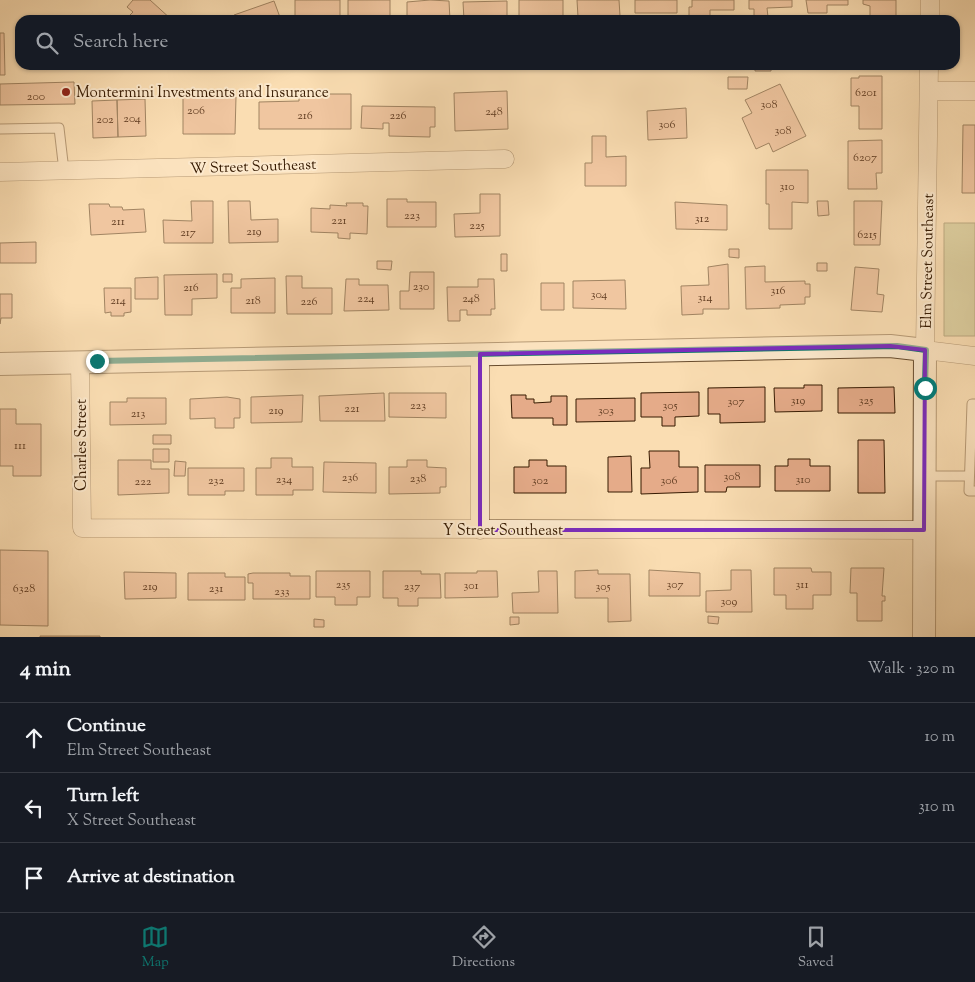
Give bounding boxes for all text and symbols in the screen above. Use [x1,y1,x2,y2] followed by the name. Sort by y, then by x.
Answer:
[15,15,960,70] search box
[33,29,61,57] icon: search
[73,29,168,56] text: Search here
[76,83,329,104] place label: Montermini Investments and Insurance
[855,84,877,102] house number: 6201
[60,86,72,98] marker: Montermini Investments and Insurance
[27,88,45,106] house number: 200
[760,96,778,114] house number: 308
[187,102,205,120] house number: 206
[485,103,503,121] house number: 248
[297,107,313,125] house number: 216
[389,107,407,125] house number: 226
[123,110,141,128] house number: 204
[96,111,114,129] house number: 202
[658,116,676,134] house number: 306
[774,122,792,140] house number: 308
[853,149,877,167] house number: 6207
[190,155,317,180] street label: W Street Southeast
[779,178,795,196] house number: 310
[917,193,940,329] street label: Elm Street Southeast
[404,207,420,225] house number: 223
[695,210,710,228] house number: 312
[331,212,347,230] house number: 221
[111,213,125,231] house number: 211
[469,217,485,235] house number: 225
[246,223,262,241] house number: 219
[180,224,196,242] house number: 217
[857,226,877,244] house number: 6215
[413,278,429,296] house number: 230
[183,279,199,297] house number: 216
[771,282,785,300] house number: 316
[591,286,607,304] house number: 304
[698,289,712,307] house number: 314
[357,290,375,308] house number: 224
[462,290,480,308] house number: 248
[110,292,126,310] house number: 214
[245,292,261,310] house number: 218
[300,293,318,311] house number: 226
[86,350,109,373] route end
[914,377,937,400] route start
[791,392,805,410] house number: 319
[859,392,873,410] house number: 325
[727,393,745,411] house number: 307
[410,397,426,415] house number: 223
[662,397,678,415] house number: 305
[72,399,93,491] street label: Charles Street
[344,400,360,418] house number: 221
[268,402,284,420] house number: 219
[598,402,614,420] house number: 303
[131,405,145,423] house number: 213
[14,437,26,455] house number: 111
[723,468,741,486] house number: 308
[342,469,358,487] house number: 236
[410,470,426,488] house number: 238
[276,471,292,489] house number: 234
[795,471,811,489] house number: 310
[208,472,224,490] house number: 232
[532,472,549,490] house number: 302
[660,472,678,490] house number: 306
[135,473,152,491] house number: 222
[443,521,563,542] street label: Y Street Southeast
[336,576,350,594] house number: 235
[666,576,684,594] house number: 307
[795,576,809,594] house number: 311
[463,577,479,595] house number: 301
[142,578,158,596] house number: 219
[404,578,420,596] house number: 237
[595,578,611,596] house number: 305
[13,580,35,598] house number: 6328
[209,580,223,598] house number: 231
[274,583,290,601] house number: 233
[721,593,738,611] house number: 309
[20,655,71,685] text: 4 min
[868,658,955,681] text: Walk · 320 m
[67,713,146,740] text: Continue
[20,724,48,752] icon: ahead
[925,726,955,749] text: 10 m
[67,740,211,763] text: Elm Street Southeast
[67,783,139,810] text: Turn left
[20,794,48,822] icon: left
[918,796,955,819] text: 310 m
[67,810,196,833] text: X Street Southeast
[20,864,48,892] icon: arrive
[67,864,235,891] text: Arrive at destination
[141,923,169,973] tab: Map
[452,923,515,973] tab: Directions
[798,923,834,973] tab: Saved

